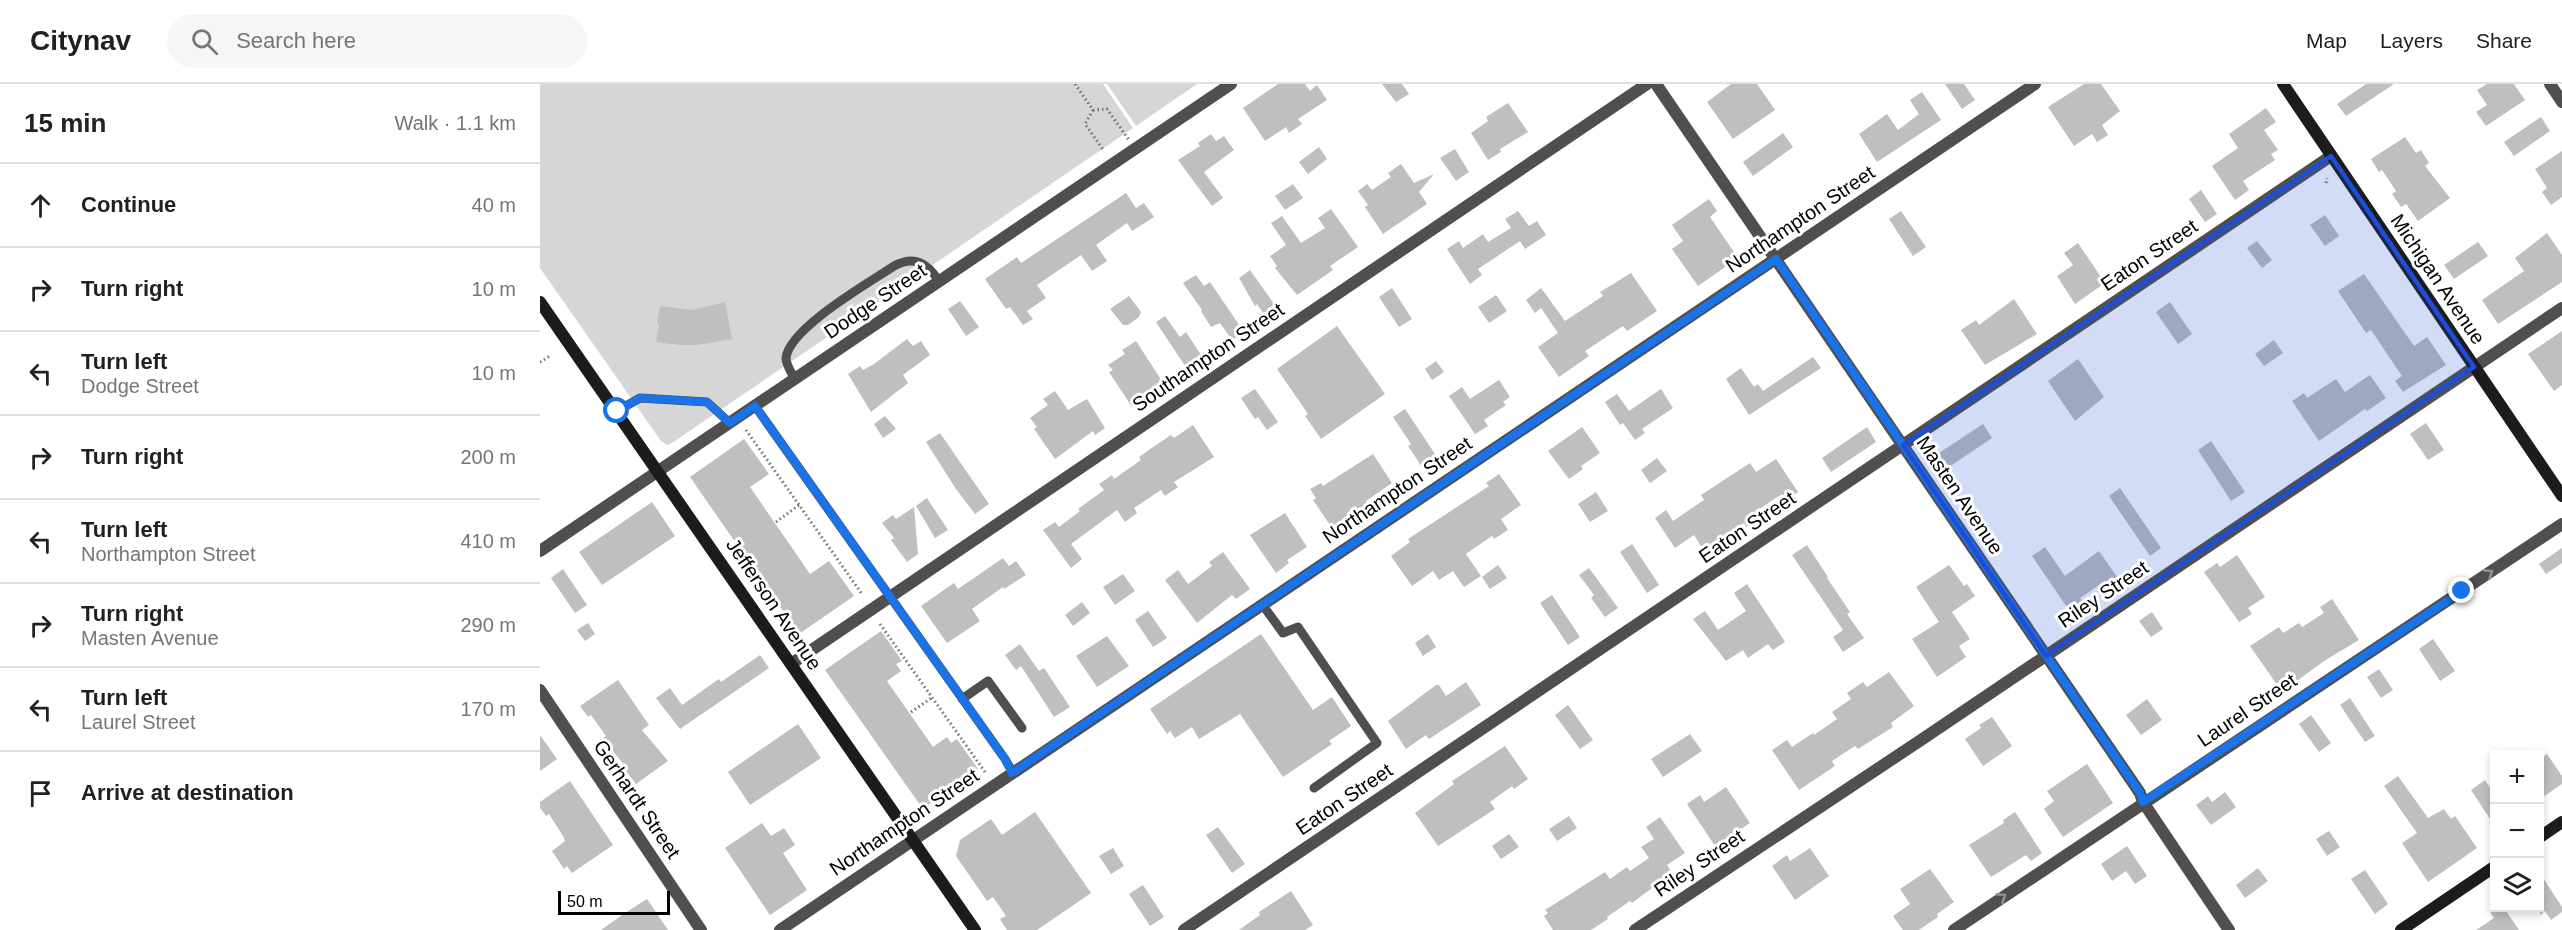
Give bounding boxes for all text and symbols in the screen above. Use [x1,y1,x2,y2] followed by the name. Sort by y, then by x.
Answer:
[167,14,587,68] search box
[30,25,131,56] text: Citynav
[188,25,221,58] icon: search
[236,28,356,53] text: Search here
[2306,29,2347,52] text: Map
[2380,29,2443,52] text: Layers
[2476,29,2532,52] text: Share
[24,108,106,138] text: 15 min
[395,112,516,134] text: Walk · 1.1 km
[1722,161,1879,277] street label: Northampton Street
[24,189,57,222] icon: ahead
[81,192,176,217] text: Continue
[472,194,516,216] text: 40 m
[2386,210,2490,348] street label: Michigan Avenue
[2097,215,2202,295] street label: Eaton Street
[820,259,930,343] street label: Dodge Street
[24,273,57,306] icon: right
[81,276,183,301] text: Turn right
[472,278,516,300] text: 10 m
[1128,298,1288,416] street label: Southampton Street
[81,349,167,374] text: Turn left
[24,357,57,390] icon: left
[472,362,516,384] text: 10 m
[81,375,199,397] text: Dodge Street
[603,397,629,423] route start
[1319,432,1476,548] street label: Northampton Street
[1912,432,2008,558] street label: Masten Avenue
[24,441,57,474] icon: right
[81,444,183,469] text: Turn right
[460,446,516,468] text: 200 m
[1695,487,1800,567] street label: Eaton Street
[81,517,167,542] text: Turn left
[24,525,57,558] icon: left
[460,530,516,552] text: 410 m
[722,534,826,674] street label: Jefferson Avenue
[81,543,256,565] text: Northampton Street
[2054,556,2152,632] street label: Riley Street
[2483,568,2493,580] one-way arrow
[2448,577,2474,603] route end
[81,601,183,626] text: Turn right
[24,609,57,642] icon: right
[460,614,516,636] text: 290 m
[81,627,219,649] text: Masten Avenue
[2193,669,2301,751] street label: Laurel Street
[81,685,167,710] text: Turn left
[24,693,57,726] icon: left
[460,698,516,720] text: 170 m
[81,711,196,733] text: Laurel Street
[589,736,685,863] street label: Gerhardt Street
[2490,750,2544,912] map controls
[2490,750,2544,804] button: +
[1292,759,1397,839] street label: Eaton Street
[826,764,983,880] street label: Northampton Street
[24,777,57,810] icon: arrive
[81,780,294,805] text: Arrive at destination
[2490,804,2544,858] button: −
[1650,825,1748,901] street label: Riley Street
[2490,858,2544,912] button: layers
[558,888,670,916] scale bar
[567,893,603,910] text: 50 m
[1996,893,2007,904] one-way arrow

